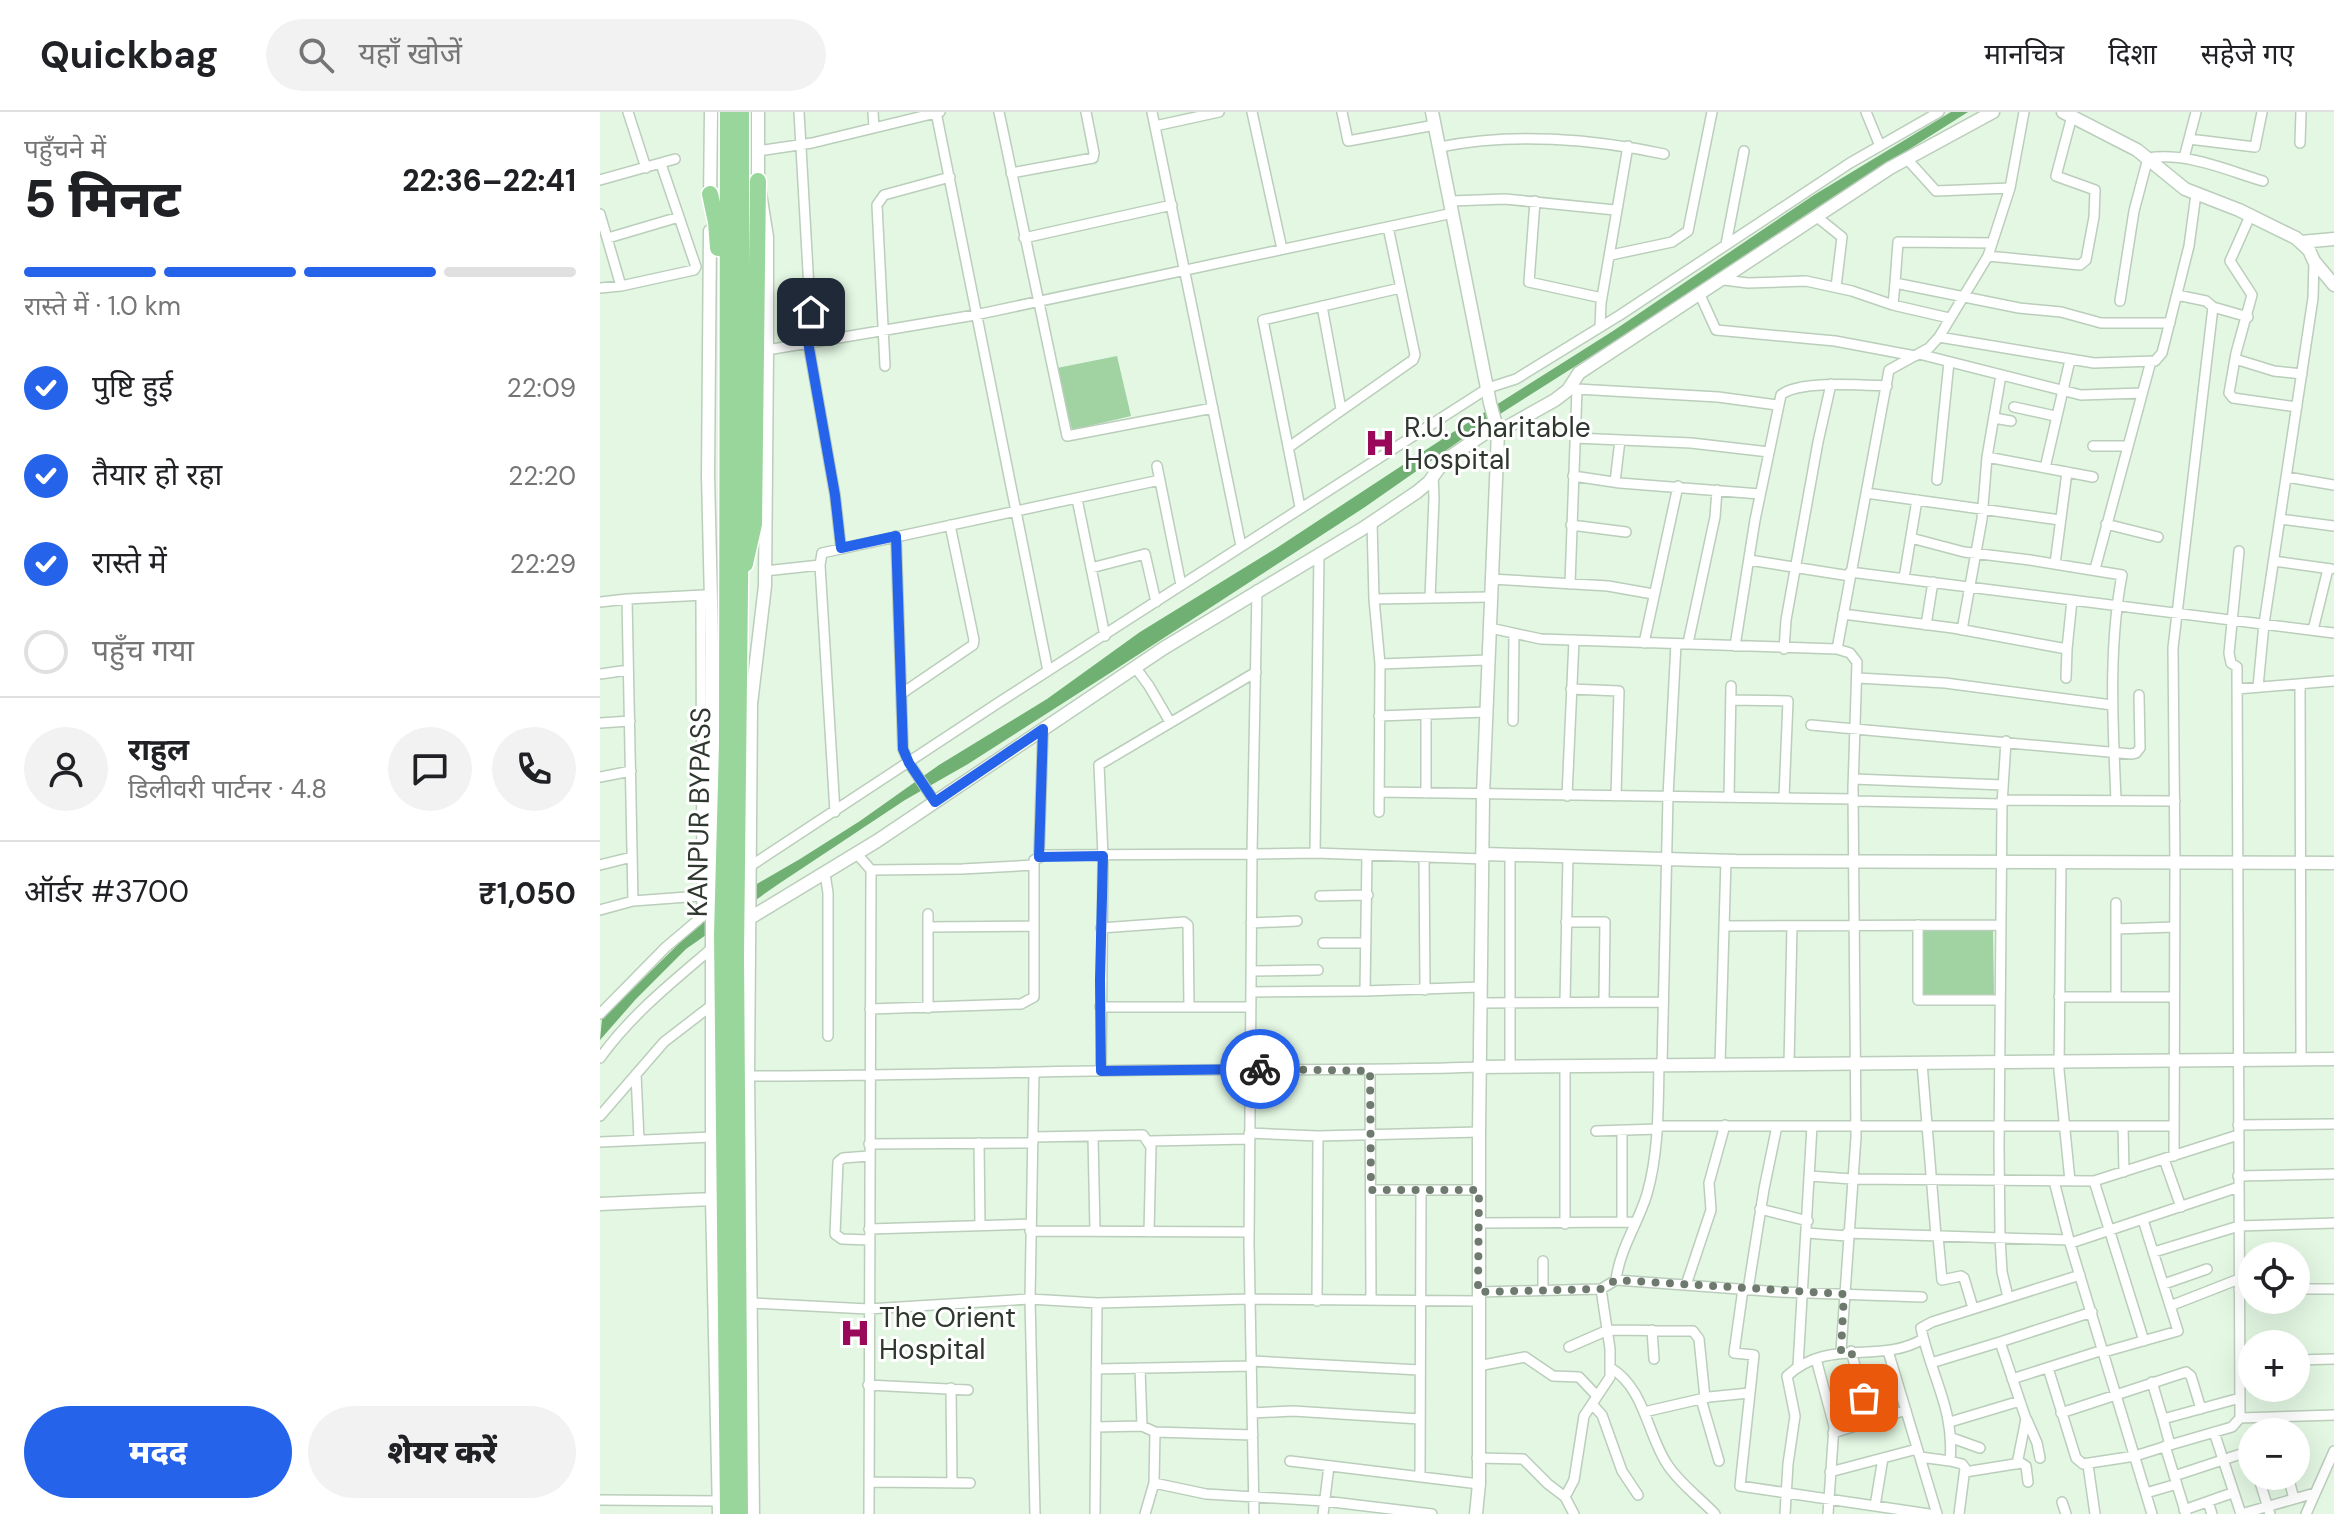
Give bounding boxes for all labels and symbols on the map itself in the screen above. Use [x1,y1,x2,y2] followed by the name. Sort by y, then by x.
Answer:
[777,278,845,346] pin
[1404,409,1591,478] place label: R.U. Charitable Hospital
[1363,426,1397,460] hospital icon: R.U. Charitable Hospital
[679,707,719,917] street label: KANPUR BYPASS
[1220,1029,1300,1109] courier
[879,1299,1016,1368] place label: The Orient Hospital
[838,1316,872,1350] hospital icon: The Orient Hospital
[1830,1364,1898,1432] pin

